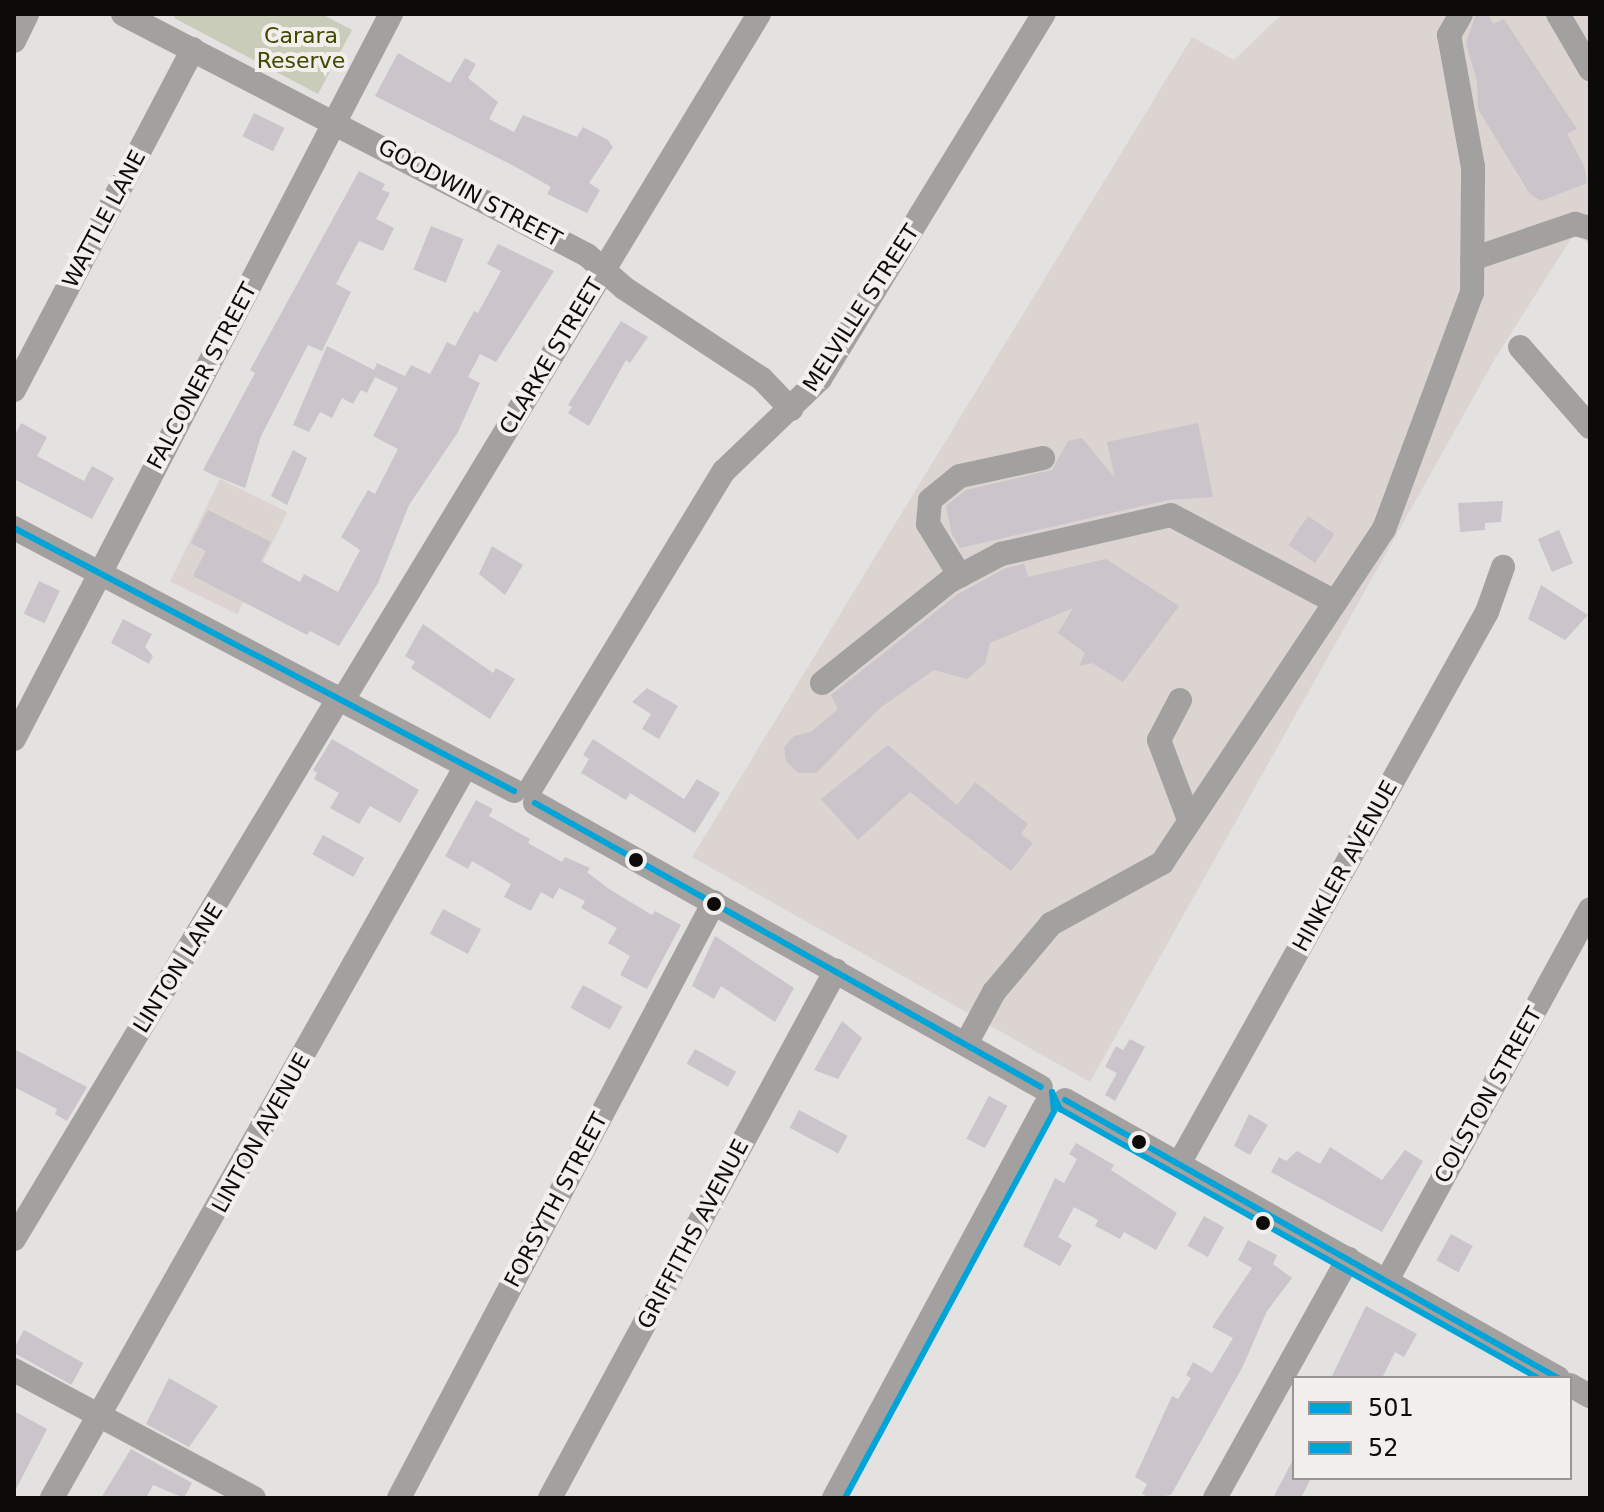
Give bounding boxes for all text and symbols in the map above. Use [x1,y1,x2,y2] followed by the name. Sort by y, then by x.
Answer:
[257,22,345,74] park label: Carara Reserve
[374,133,566,253] street label: GOODWIN STREET
[57,146,151,292] street label: WATTLE LANE
[797,220,925,396] street label: MELVILLE STREET
[494,273,608,439] street label: CLARKE STREET
[142,278,262,474] street label: FALCONER STREET
[1287,776,1403,956] street label: HINKLER AVENUE
[628,852,644,868] unlabelled marker
[706,896,722,912] unlabelled marker
[128,898,228,1038] street label: LINTON LANE
[1429,1002,1547,1188] street label: COLSTON STREET
[206,1049,316,1217] street label: LINTON AVENUE
[499,1108,613,1292] street label: FORSYTH STREET
[1131,1134,1147,1150] unlabelled marker
[632,1135,754,1333] street label: GRIFFITHS AVENUE
[1255,1215,1271,1231] unlabelled marker
[1292,1376,1572,1480] legend
[1368,1394,1414,1422] text: 501
[1368,1434,1399,1462] text: 52

